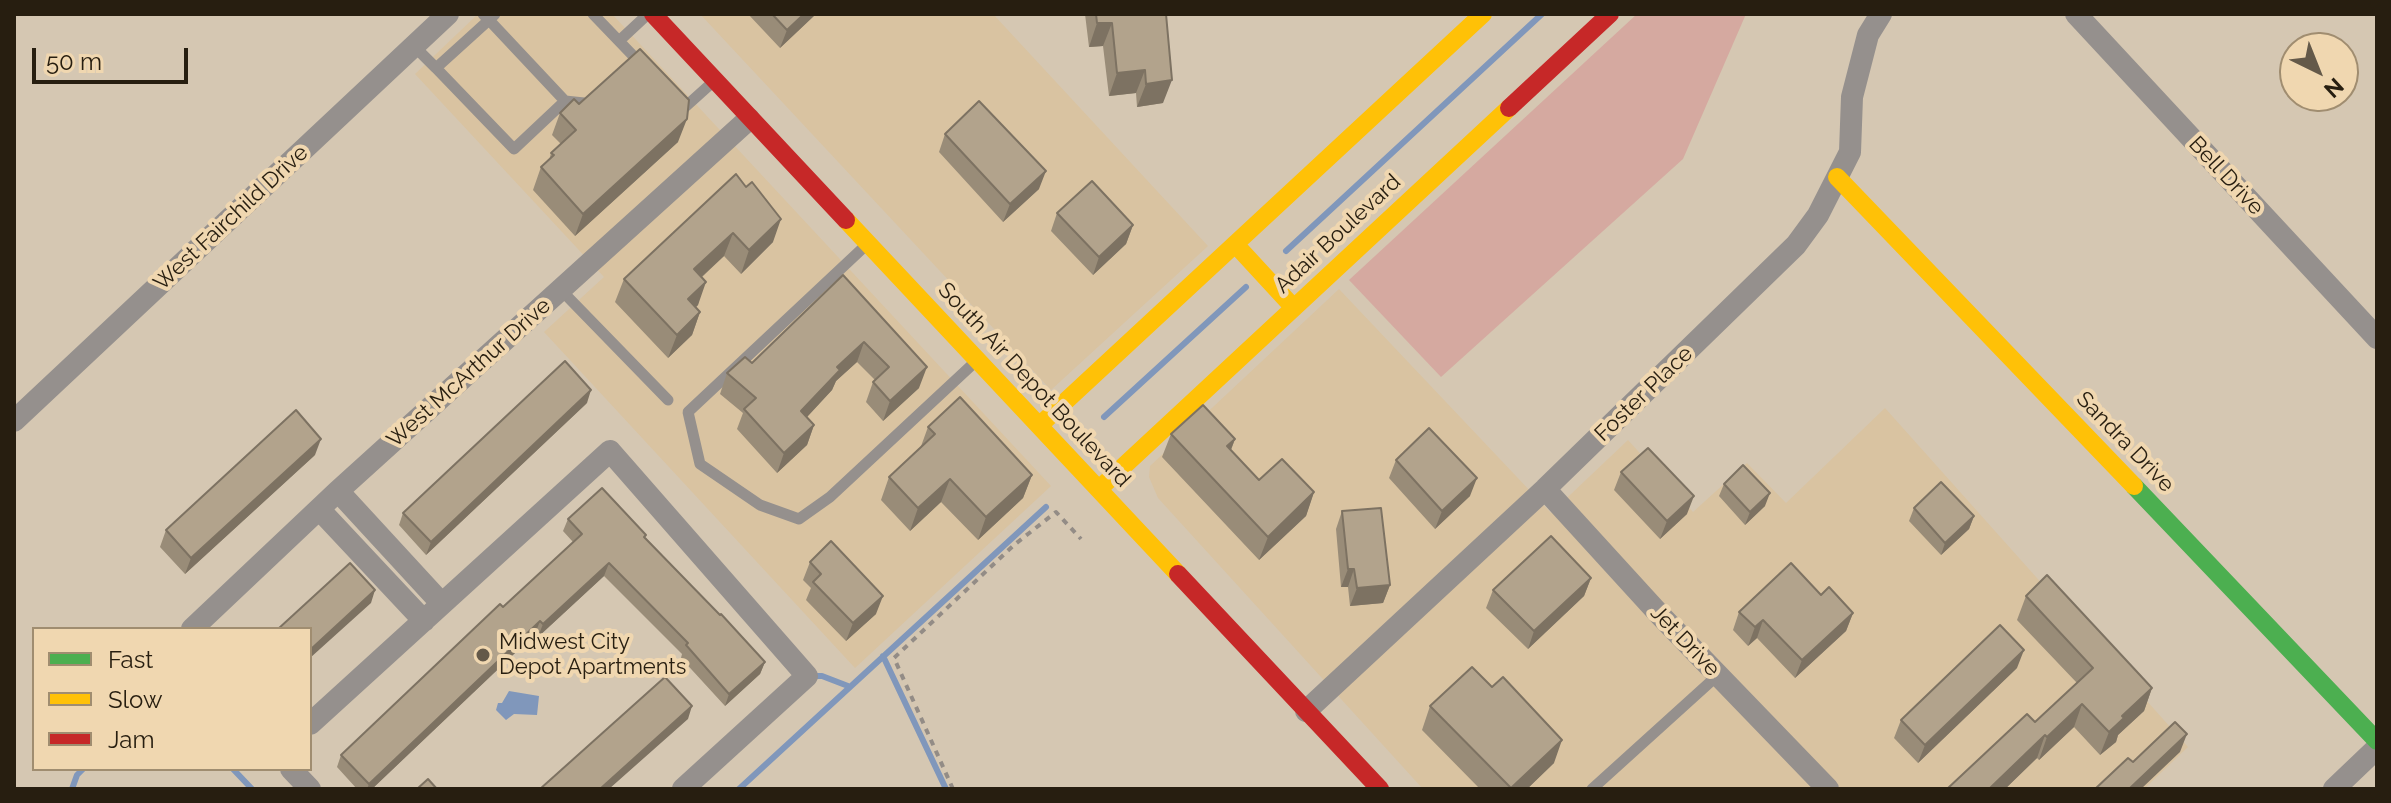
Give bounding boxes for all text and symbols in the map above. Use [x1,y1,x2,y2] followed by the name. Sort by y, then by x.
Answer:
[36,32,192,82] scale bar
[2279,32,2359,112] north arrow
[46,47,102,76] text: 50 m
[2319,73,2349,103] text: N
[2183,131,2269,221] street label: Bell Drive
[148,140,314,296] street label: West Fairchild Drive
[1270,169,1406,299] street label: Adair Boulevard
[932,277,1136,493] street label: South Air Depot Boulevard
[382,293,556,453] street label: West McArthur Drive
[1590,341,1698,447] street label: Foster Place
[2070,386,2180,498] street label: Sandra Drive
[1645,600,1725,682] street label: Jet Drive
[32,627,312,771] legend
[499,629,686,680] place label: Midwest City Depot Apartments
[108,645,153,674] text: Fast
[474,646,492,664] marker: Midwest City Depot Apartments
[108,685,162,714] text: Slow
[108,725,154,754] text: Jam

